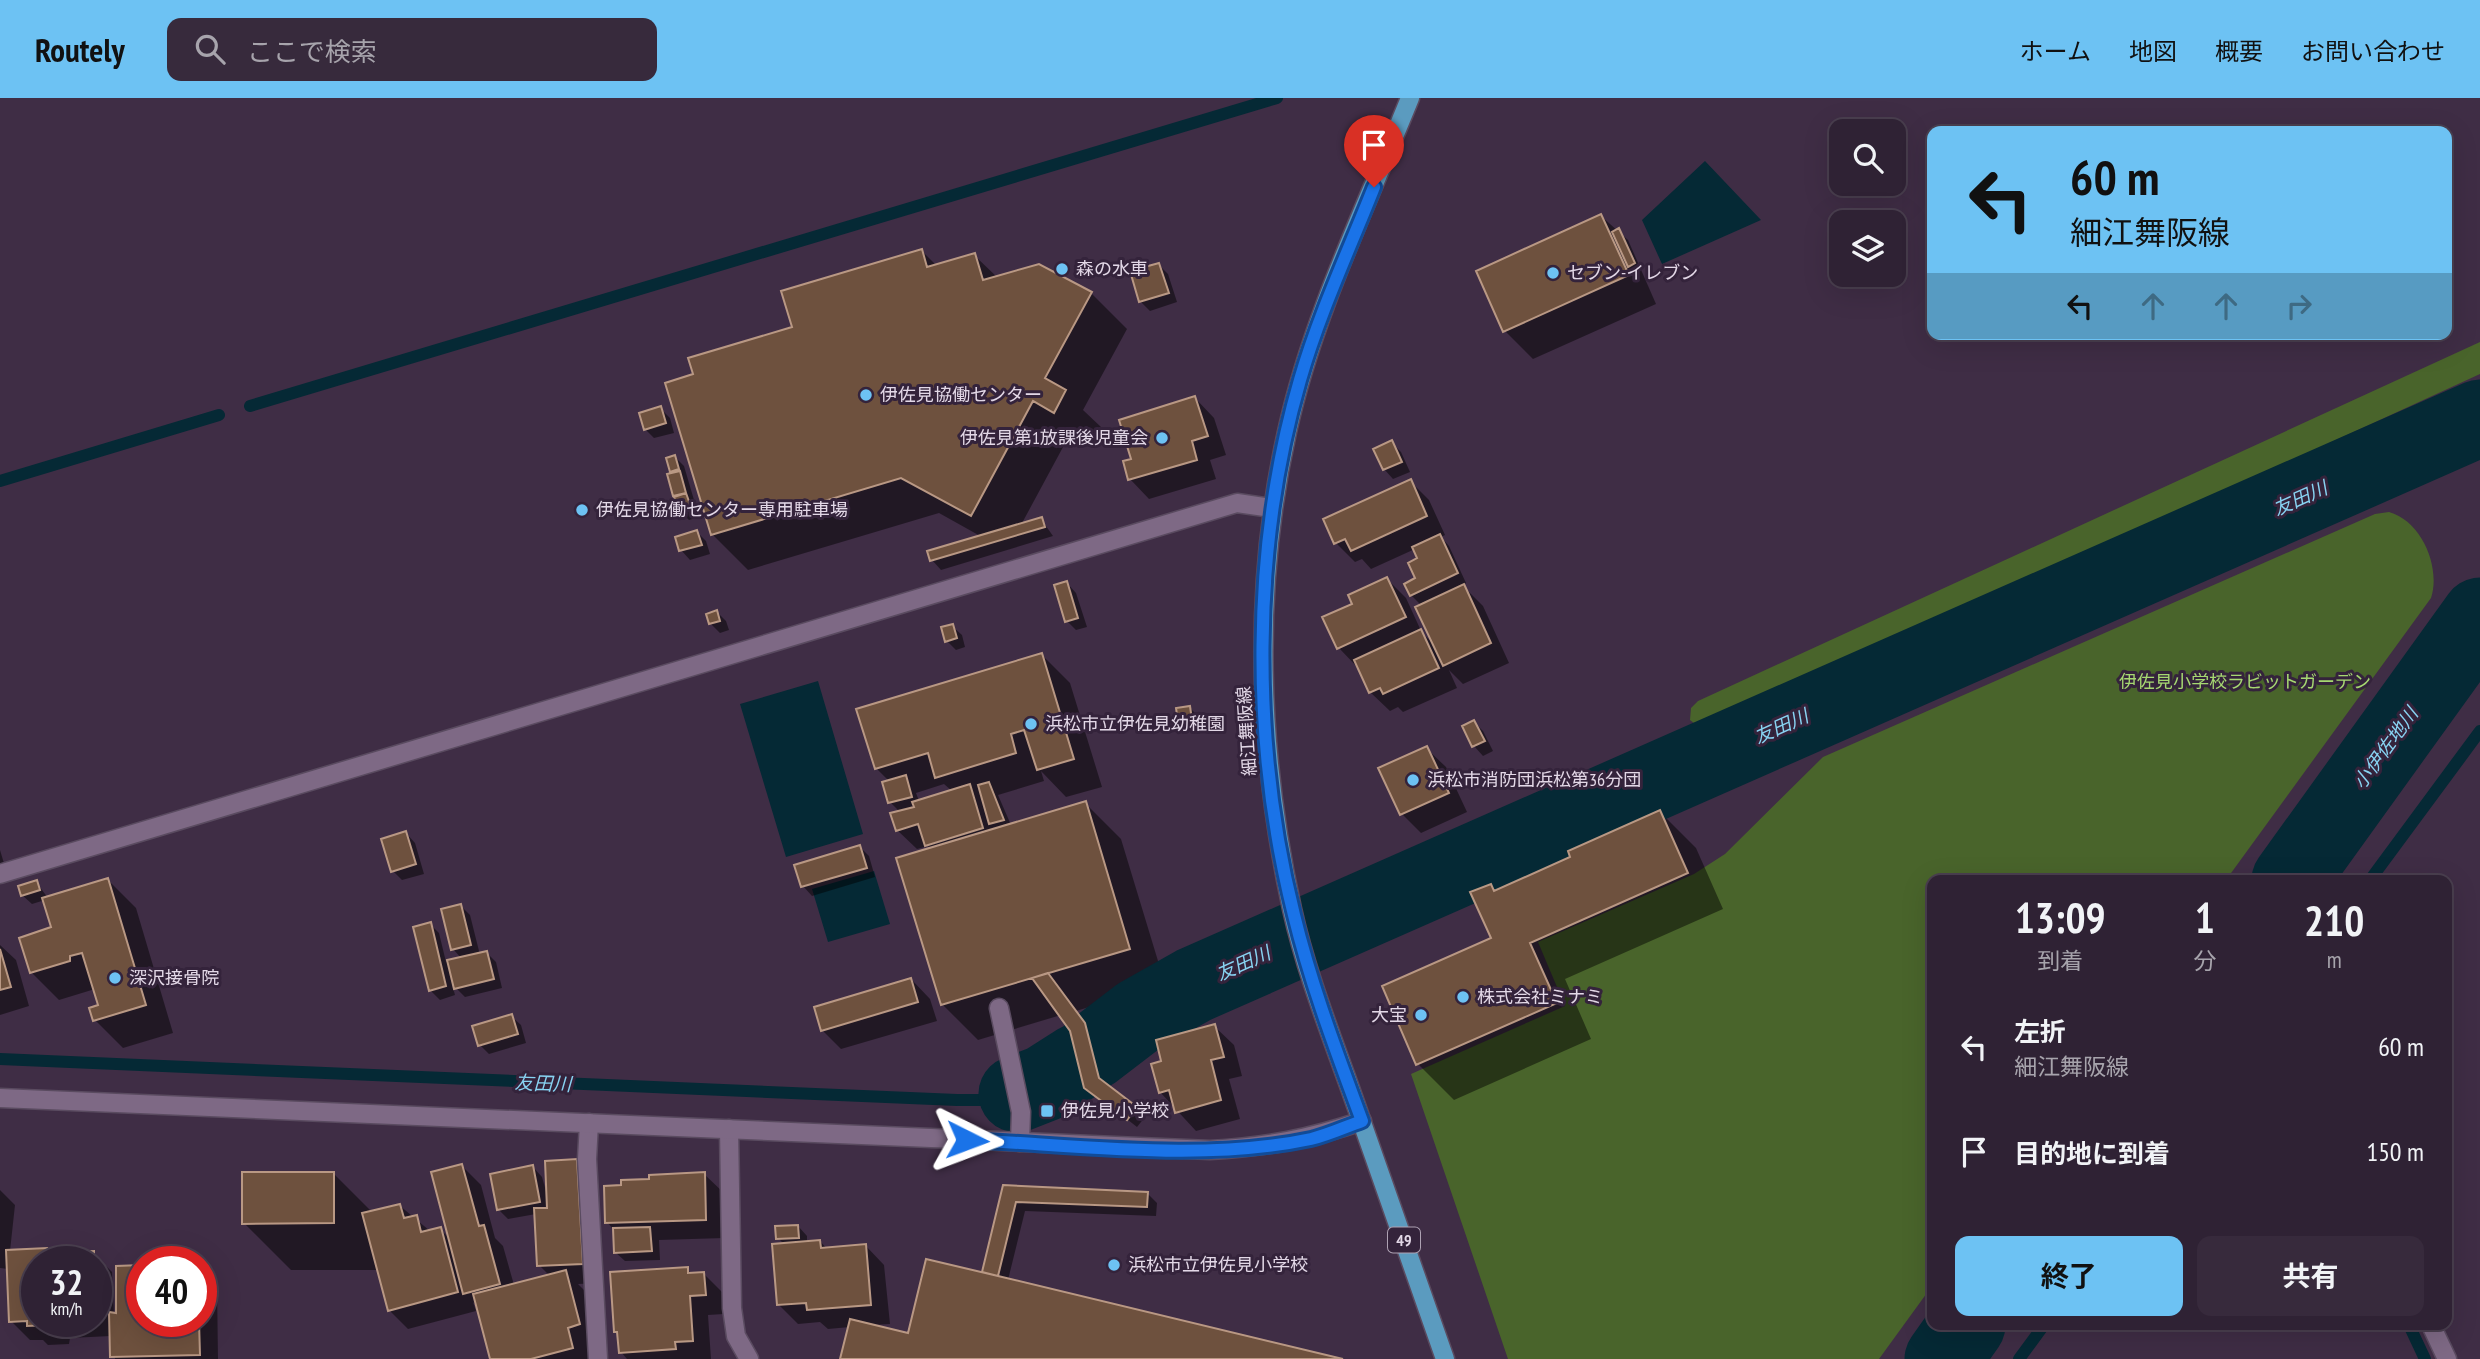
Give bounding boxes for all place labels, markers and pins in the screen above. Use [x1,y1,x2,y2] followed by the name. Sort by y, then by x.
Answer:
[1344,115,1404,187] pin
[1076,257,1148,280] place label: 森の水車
[1054,261,1070,277] marker: 森の水車
[1567,261,1698,284] place label: セブン-イレブン
[1545,265,1561,281] marker: セブン-イレブン
[880,383,1042,406] place label: 伊佐見協働センター
[858,387,874,403] marker: 伊佐見協働センター
[960,426,1148,449] place label: 伊佐見第1放課後児童会
[1154,430,1170,446] marker: 伊佐見第1放課後児童会
[596,498,848,521] place label: 伊佐見協働センター専用駐車場
[574,502,590,518] marker: 伊佐見協働センター専用駐車場
[1045,712,1225,735] place label: 浜松市立伊佐見幼稚園
[1023,716,1039,732] marker: 浜松市立伊佐見幼稚園
[1427,768,1641,791] place label: 浜松市消防団浜松第36分団
[1405,772,1421,788] marker: 浜松市消防団浜松第36分団
[129,966,219,989] place label: 深沢接骨院
[107,970,123,986] marker: 深沢接骨院
[1477,985,1603,1008] place label: 株式会社ミナミ
[1455,989,1471,1005] marker: 株式会社ミナミ
[1371,1003,1407,1026] place label: 大宝
[1413,1007,1429,1023] marker: 大宝
[1061,1099,1169,1122] place label: 伊佐見小学校
[1039,1103,1055,1119] marker: 伊佐見小学校
[1128,1253,1308,1276] place label: 浜松市立伊佐見小学校
[1106,1257,1122,1273] marker: 浜松市立伊佐見小学校

